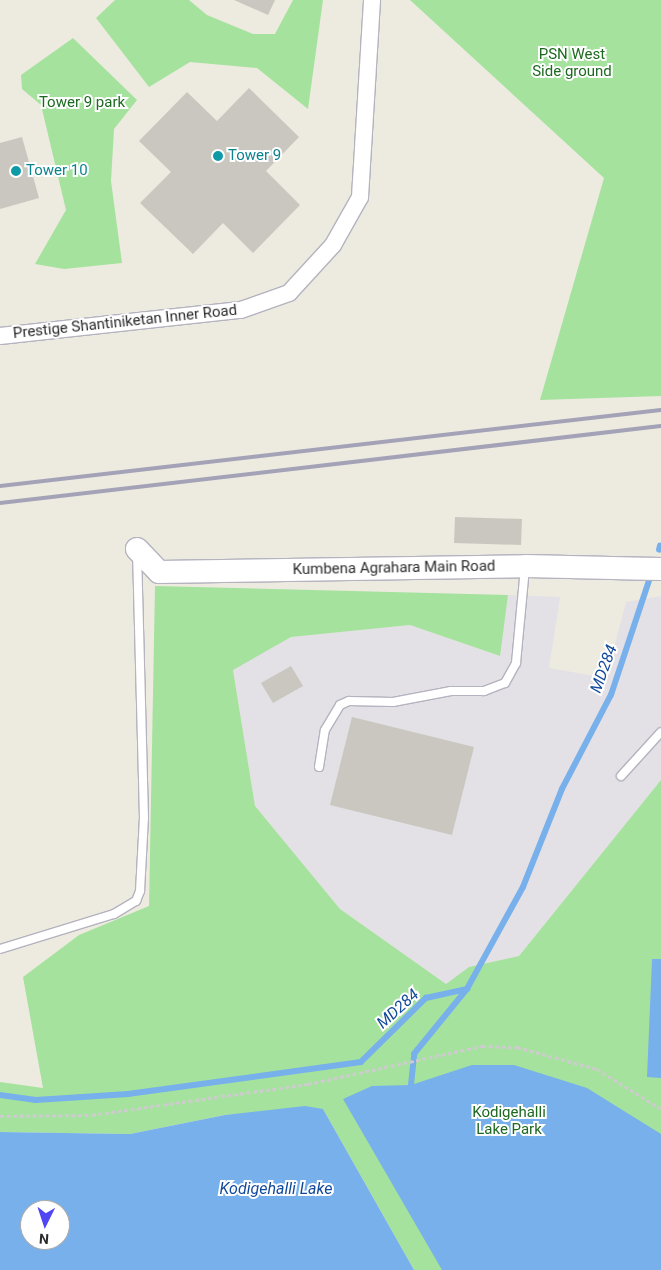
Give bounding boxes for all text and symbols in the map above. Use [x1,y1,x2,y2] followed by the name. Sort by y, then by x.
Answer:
[532,45,612,80] park label: PSN West Side ground
[39,94,125,112] park label: Tower 9 park
[228,147,281,165] place label: Tower 9
[212,150,224,162] marker: Tower 9
[26,162,88,180] place label: Tower 10
[10,165,22,177] marker: Tower 10
[12,301,238,343] street label: Prestige Shantiniketan Inner Road
[292,557,496,579] street label: Kumbena Agrahara Main Road
[586,642,622,696] water label: MD284
[373,985,423,1033] water label: MD284
[472,1103,546,1138] park label: Kodigehalli Lake Park
[220,1179,332,1199] water label: Kodigehalli Lake
[20,1200,70,1250] north arrow
[39,1231,50,1247] text: N

